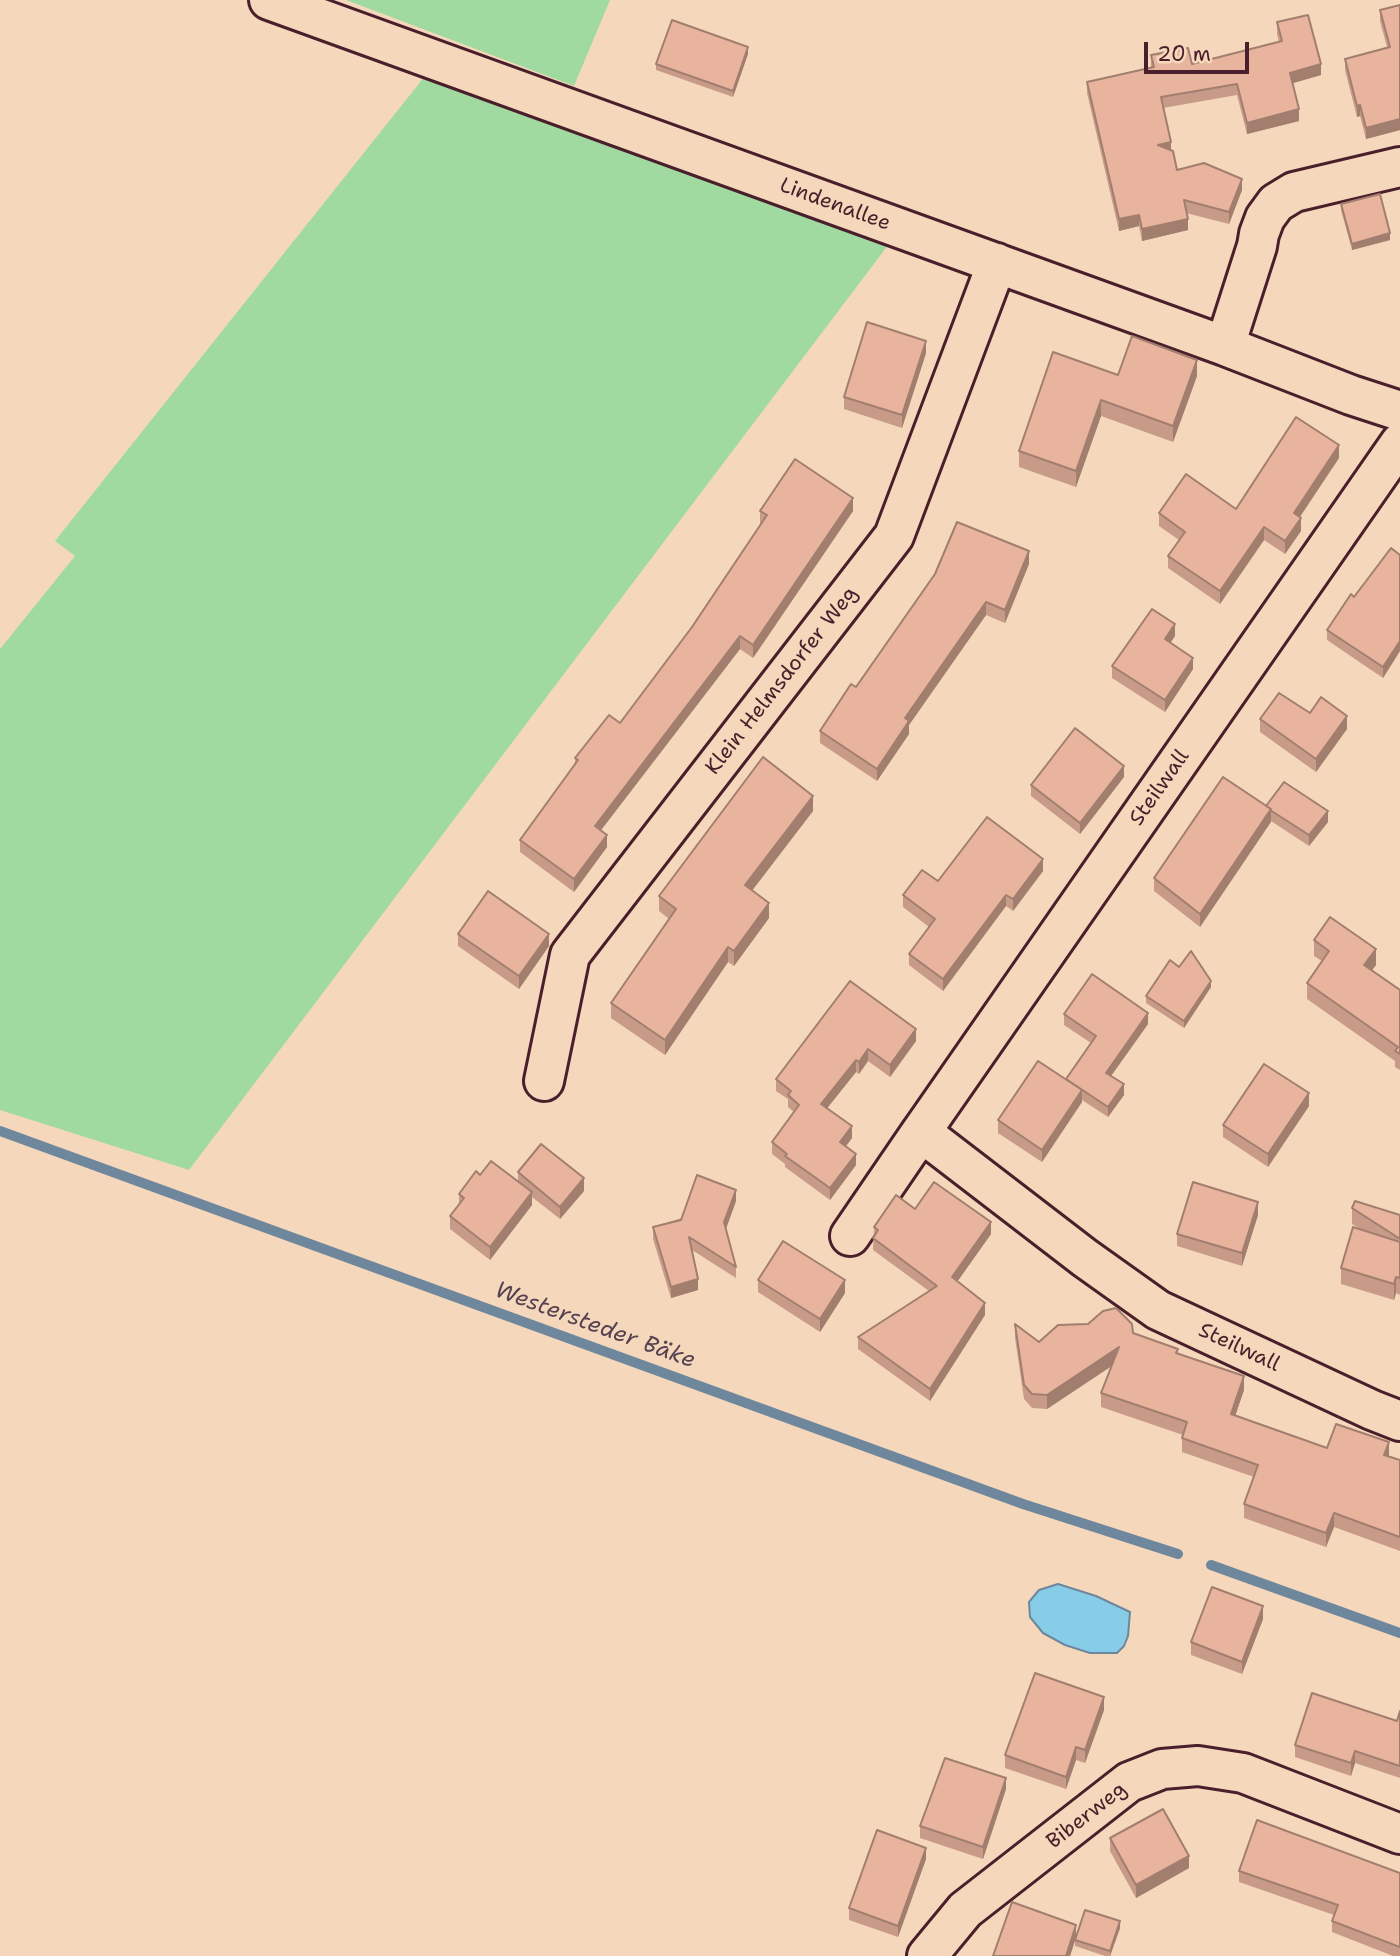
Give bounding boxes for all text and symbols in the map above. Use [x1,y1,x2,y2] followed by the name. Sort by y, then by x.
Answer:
[1148,28,1253,72] scale bar
[1157,40,1211,68] text: 20 m
[776,173,894,237] street label: Lindenallee
[701,582,863,780] street label: Klein Helmsdorfer Weg
[1125,745,1195,831] street label: Steilwall
[491,1277,699,1375] water label: Westersteder Bäke
[1194,1318,1284,1378] street label: Steilwall
[1042,1777,1132,1855] street label: Biberweg

